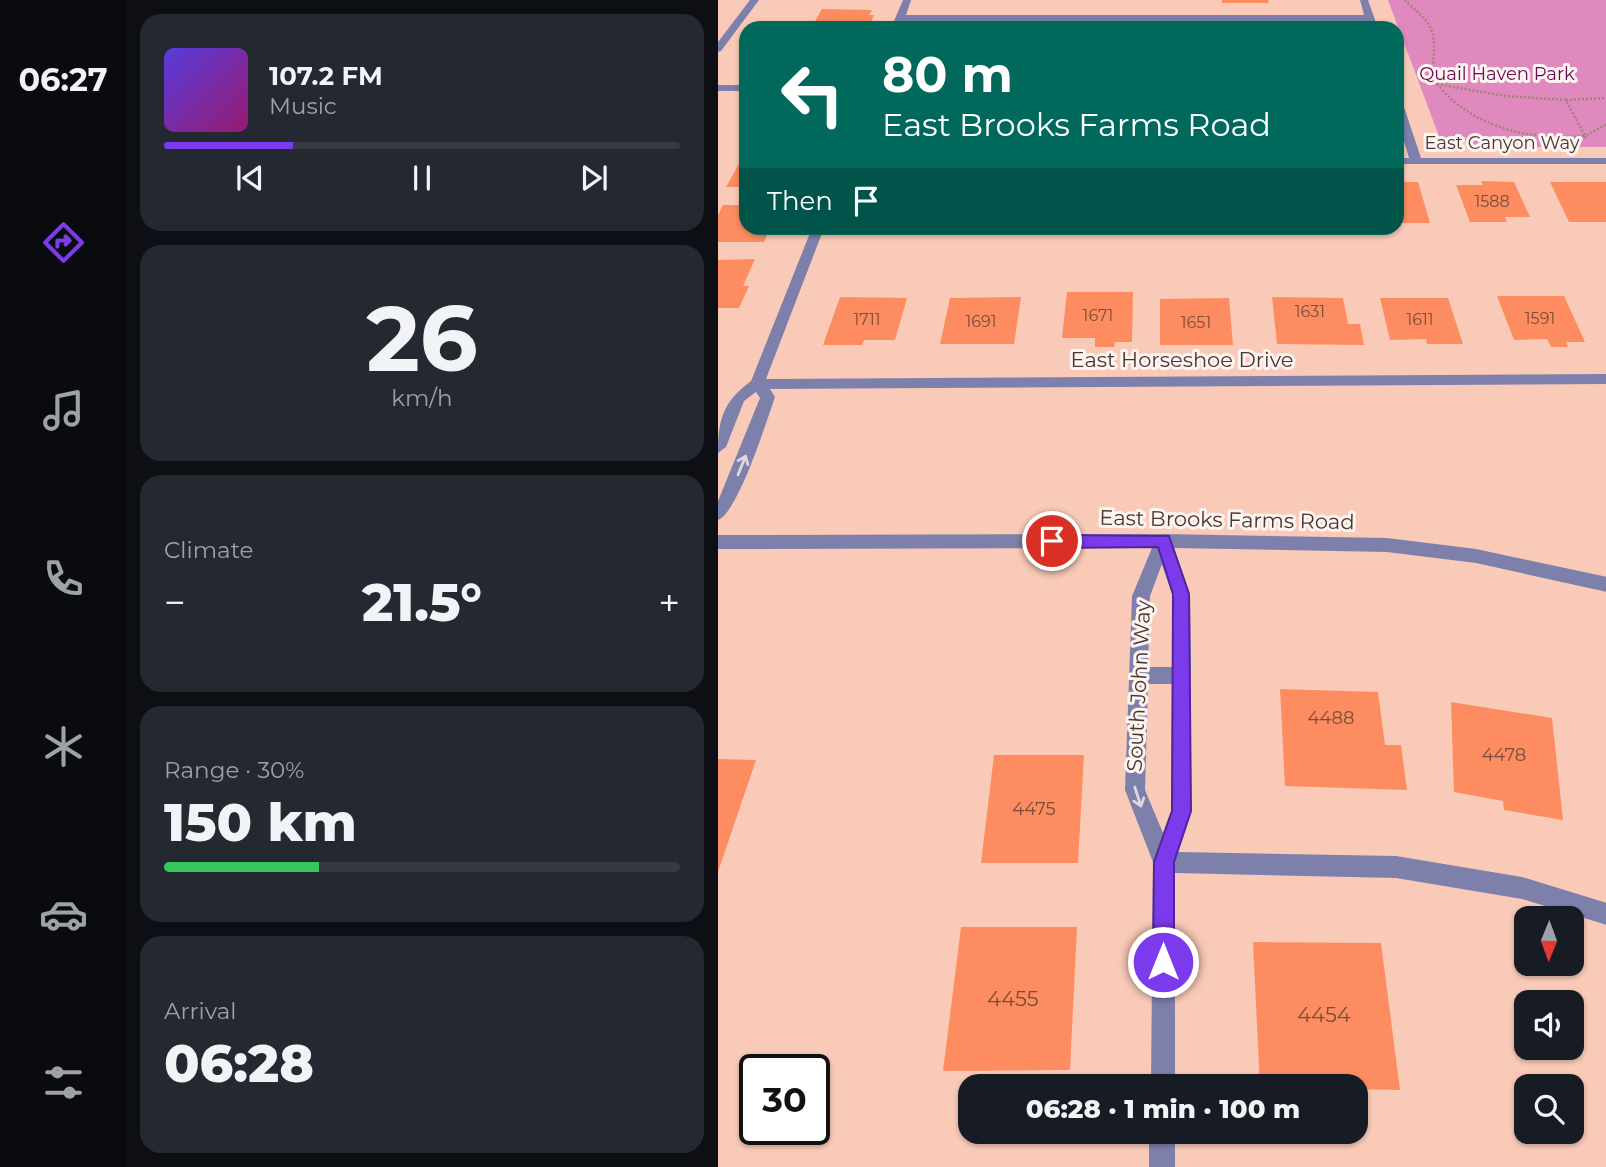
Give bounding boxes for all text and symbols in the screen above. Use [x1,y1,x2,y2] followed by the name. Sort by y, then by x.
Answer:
[882,45,1013,104] text: 80 m
[767,49,858,140] icon: left
[18,60,108,99] text: 06:27
[269,60,383,92] text: 107.2 FM
[1419,63,1575,85] park label: Quail Haven Park
[269,92,337,120] text: Music
[882,105,1271,144] text: East Brooks Farms Road
[1424,132,1580,154] street label: East Canyon Way
[231,159,269,197] icon: previous
[403,159,441,197] icon: pause
[575,159,613,197] icon: next
[847,182,885,220] icon: arrive
[767,185,833,217] text: Then
[1474,192,1510,211] house number: 1588
[39,218,88,267] icon: directions
[366,283,478,394] text: 26
[1295,302,1325,321] house number: 1631
[1083,306,1113,325] house number: 1671
[1525,309,1555,328] house number: 1591
[854,310,880,329] house number: 1711
[1406,310,1434,329] house number: 1611
[965,312,997,331] house number: 1691
[1181,313,1211,332] house number: 1651
[1071,347,1293,372] street label: East Horseshoe Drive
[391,384,453,412] text: km/h
[39,386,88,435] icon: music
[737,455,750,476] one-way arrow
[1099,505,1355,534] street label: East Brooks Farms Road
[1022,511,1082,571] pin
[1033,522,1071,560] icon: arrive
[164,536,253,564] text: Climate
[39,554,88,603] icon: phone
[362,571,482,634] text: 21.5°
[164,579,186,626] text: −
[658,579,680,626] text: +
[1122,599,1156,772] street label: South John Way
[1308,707,1354,729] house number: 4488
[39,722,88,771] icon: climate
[1482,744,1526,766] house number: 4478
[164,756,304,784] text: Range · 30%
[1133,786,1146,808] one-way arrow
[164,791,357,854] text: 150 km
[1012,798,1056,820] house number: 4475
[39,890,88,939] icon: car
[1514,906,1584,976] north arrow
[1514,906,1584,1144] map controls
[1126,925,1200,999] position arrow
[987,986,1039,1011] house number: 4455
[1514,990,1584,1060] button: sound
[164,997,237,1025] text: Arrival
[1297,1002,1351,1027] house number: 4454
[164,1032,314,1095] text: 06:28
[739,1054,830,1145] speed limit sign: 30
[39,1058,88,1107] icon: filters
[1514,1074,1584,1144] button: search
[1026,1093,1300,1125] text: 06:28 · 1 min · 100 m

